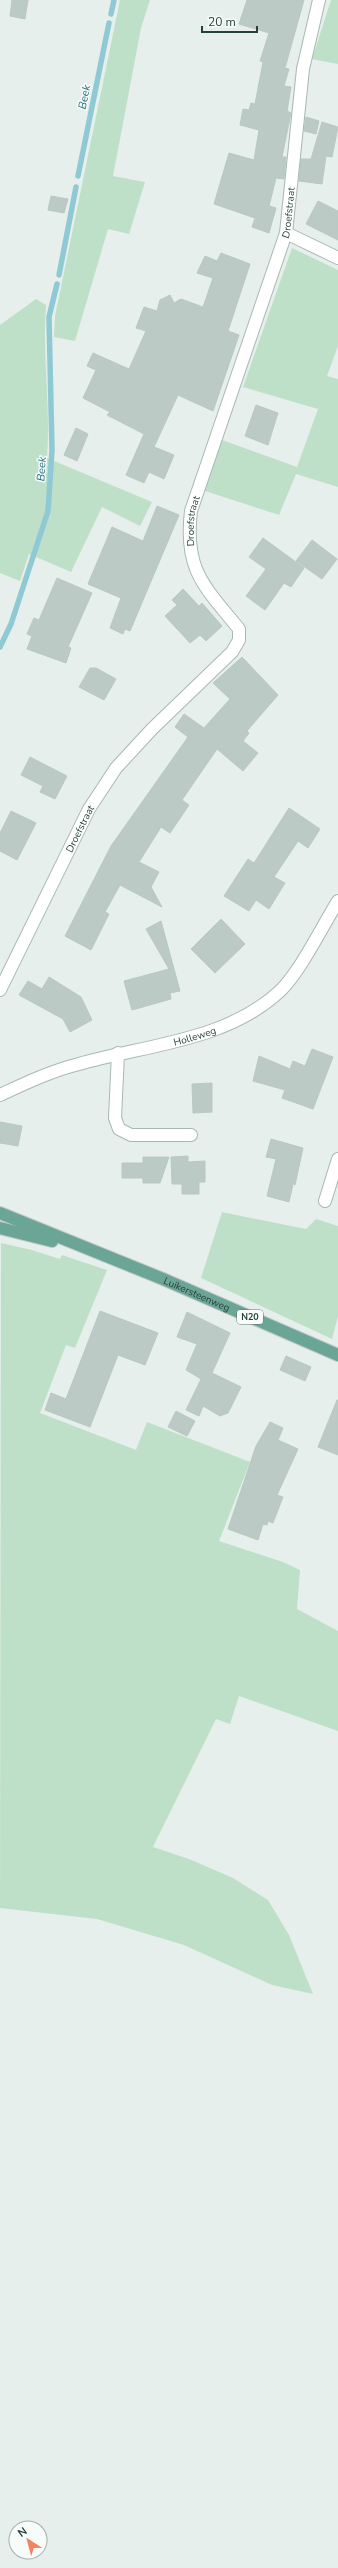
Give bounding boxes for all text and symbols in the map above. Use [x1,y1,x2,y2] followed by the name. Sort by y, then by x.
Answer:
[202,8,257,34] scale bar
[208,14,236,30] text: 20 m
[75,83,94,111] water label: Beek
[279,186,299,240] street label: Droefstraat
[33,456,50,482] water label: Beek
[184,494,204,547] street label: Droefstraat
[63,802,98,855] street label: Droefstraat
[172,1024,218,1050] street label: Holleweg
[161,1274,232,1315] street label: Luikersteenweg
[237,1310,263,1324] road number: N20
[8,2520,48,2560] north arrow
[15,2524,30,2541] text: N

